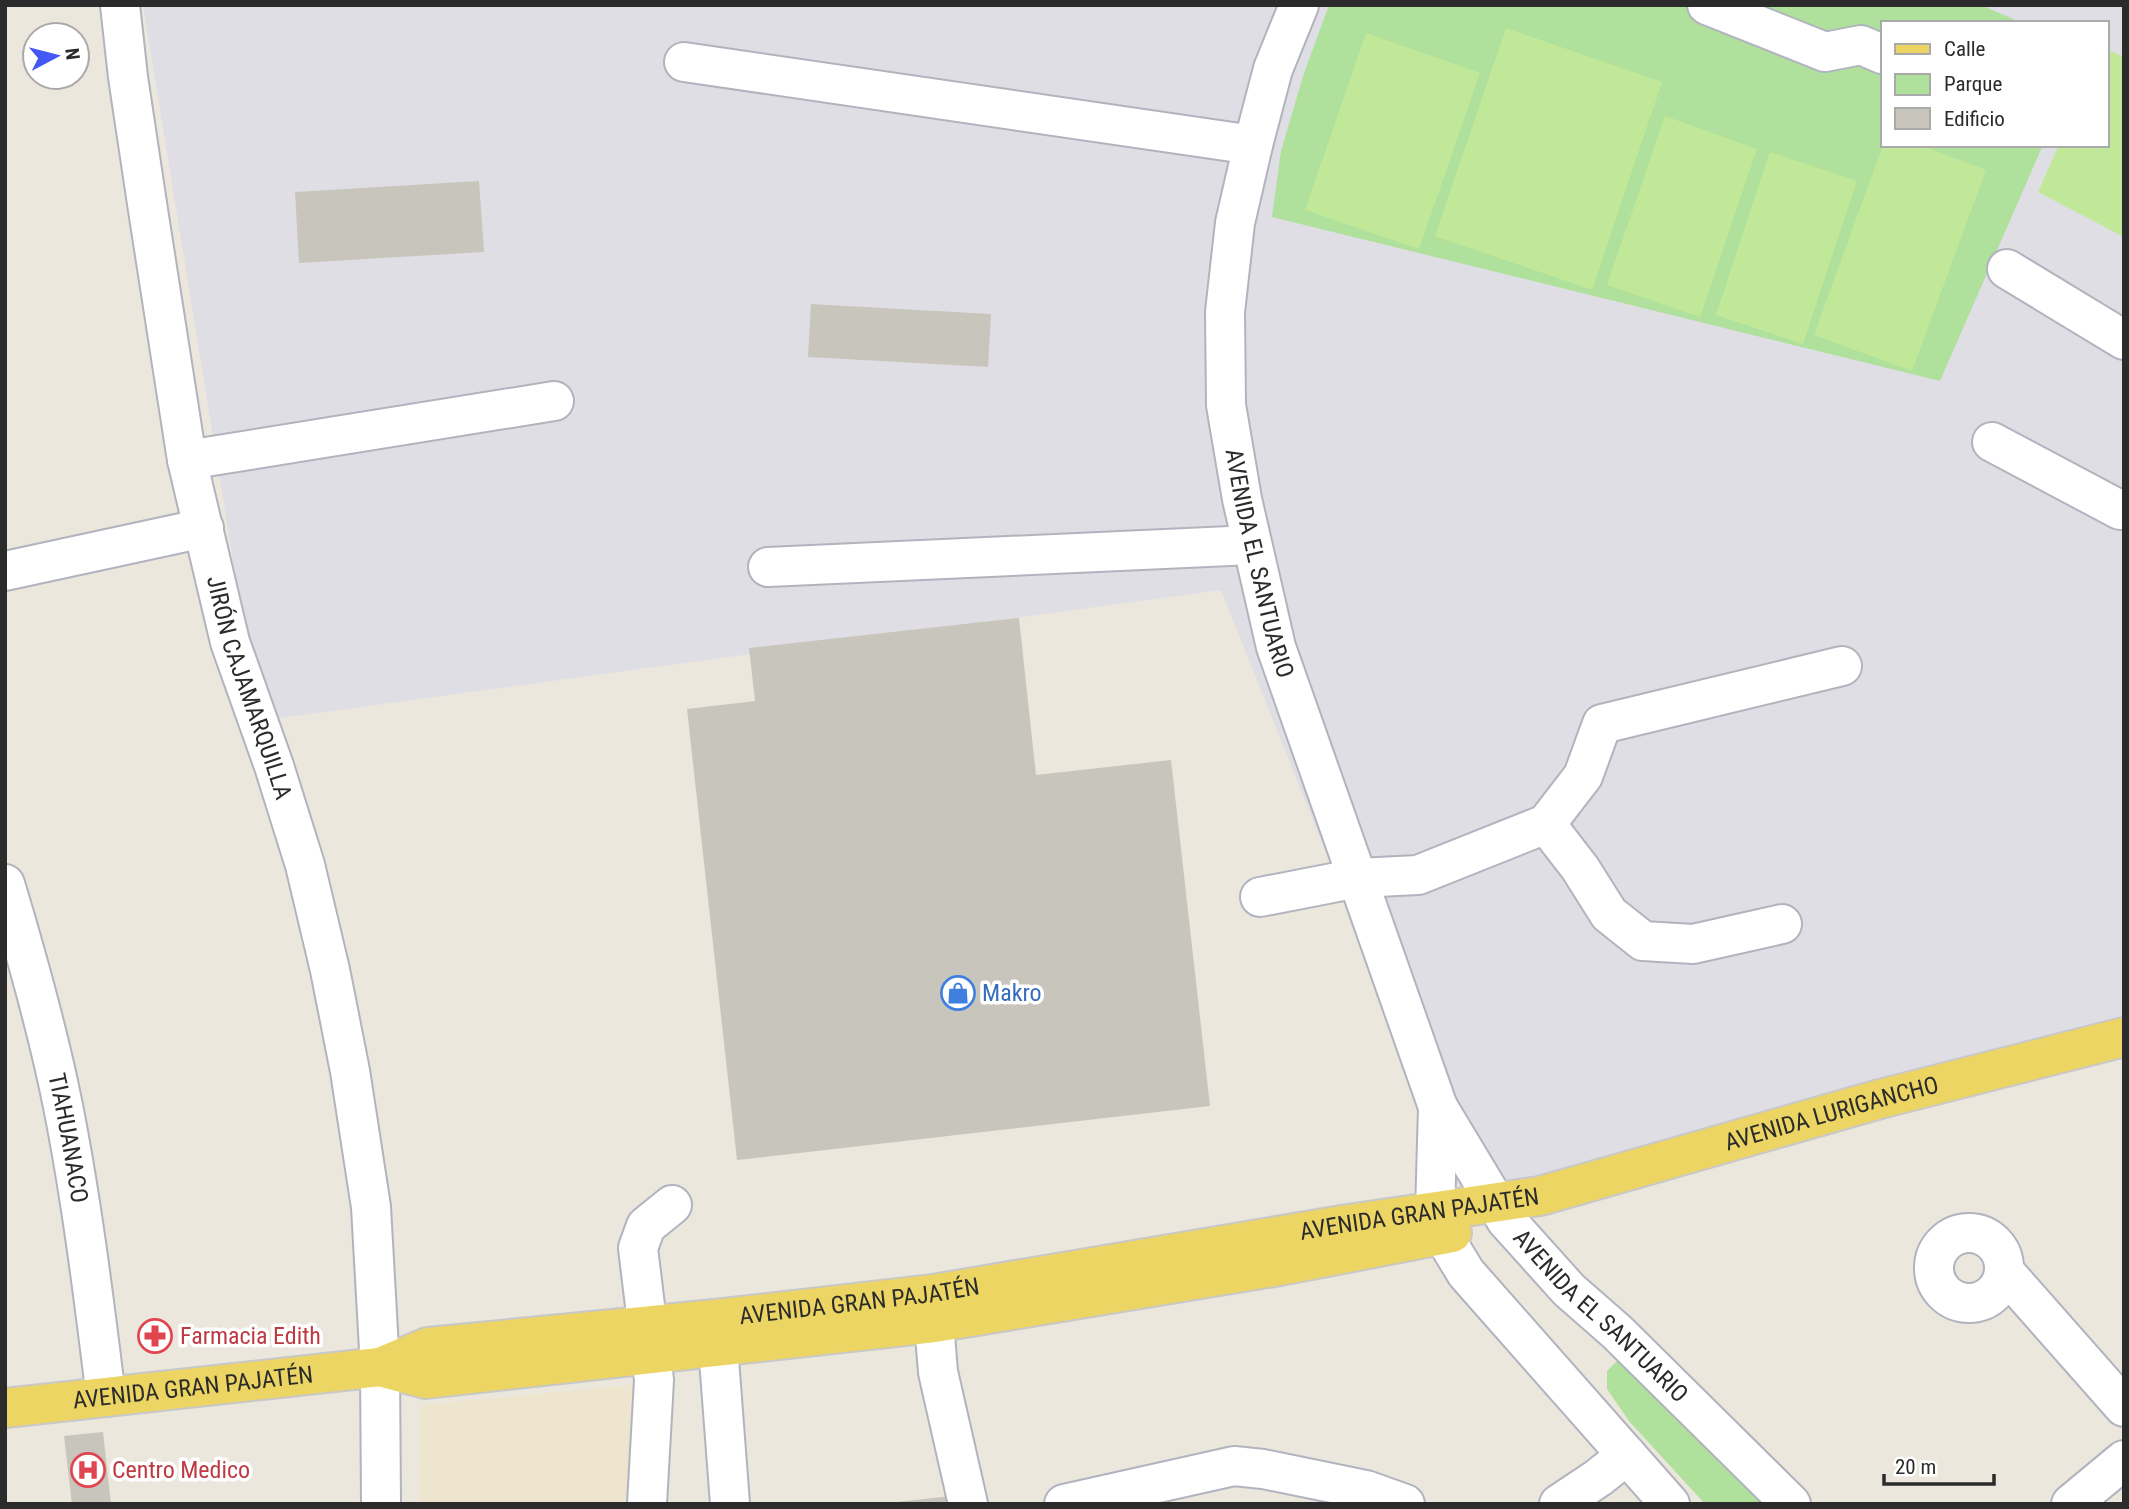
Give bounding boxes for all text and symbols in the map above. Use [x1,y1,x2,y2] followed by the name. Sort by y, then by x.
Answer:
[21,21,91,91] north arrow
[1881,21,2108,147] legend
[1944,37,1986,61] text: Calle
[60,47,85,61] text: N
[1944,72,2002,96] text: Parque
[1944,107,2005,131] text: Edificio
[1220,447,1300,682] street label: AVENIDA EL SANTUARIO
[201,573,298,803] street label: JIRÓN CAJAMARQUILLA
[939,974,977,1012] shop icon: Makro
[982,979,1042,1007] place label: Makro
[42,1071,94,1205] street label: TIAHUANACO
[1721,1071,1942,1157] street label: AVENIDA LURIGANCHO
[1298,1182,1541,1246] street label: AVENIDA GRAN PAJATÉN
[1507,1224,1694,1408] street label: AVENIDA EL SANTUARIO
[738,1272,981,1330] street label: AVENIDA GRAN PAJATÉN
[136,1317,174,1355] pharmacy icon: Farmacia Edith
[180,1322,321,1350] place label: Farmacia Edith
[71,1360,314,1415] street label: AVENIDA GRAN PAJATÉN
[1884,1442,1994,1486] scale bar
[69,1451,107,1489] hospital icon: Centro Medico
[1895,1455,1936,1479] text: 20 m
[112,1456,250,1484] place label: Centro Medico

